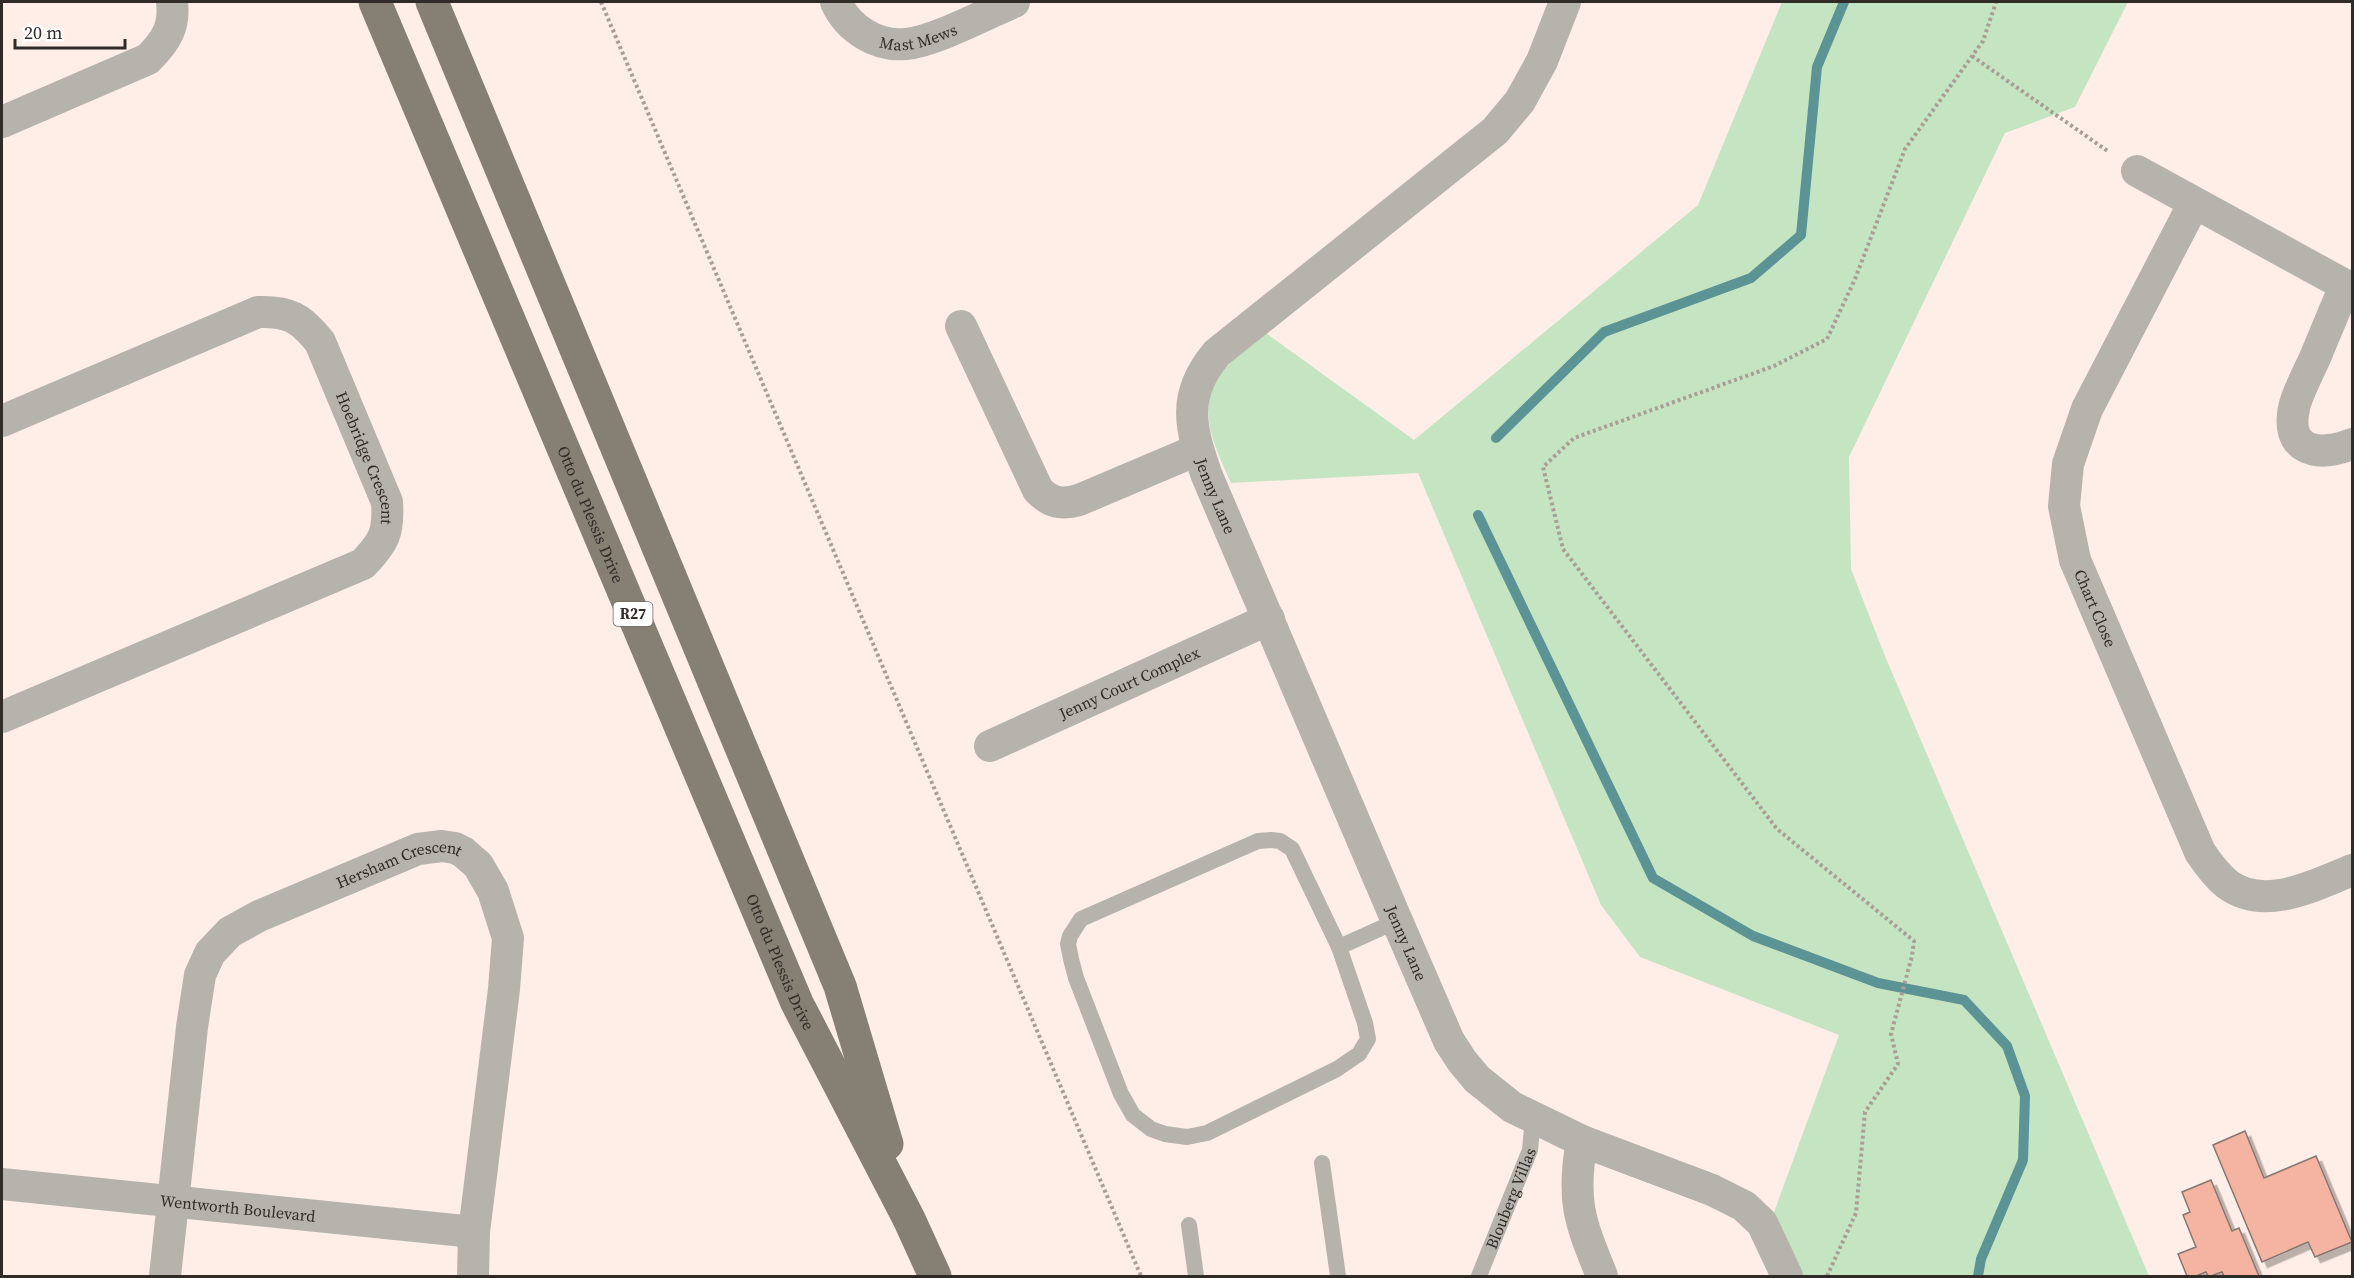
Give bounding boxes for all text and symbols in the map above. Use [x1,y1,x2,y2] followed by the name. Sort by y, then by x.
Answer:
[15,12,124,50] scale bar
[877,18,960,55] street label: Mast Mews
[24,20,62,45] text: 20 m
[331,388,398,526] street label: Hoebridge Crescent
[552,442,630,586] street label: Otto du Plessis Drive
[1190,454,1241,537] street label: Jenny Lane
[2069,566,2122,650] street label: Chart Close
[614,602,652,626] road number: R27
[1054,641,1204,725] street label: Jenny Court Complex
[333,835,467,893] street label: Hersham Crescent
[741,890,820,1034] street label: Otto du Plessis Drive
[1380,901,1433,984] street label: Jenny Lane
[1480,1144,1541,1252] street label: Blouberg Villas
[159,1189,317,1227] street label: Wentworth Boulevard

